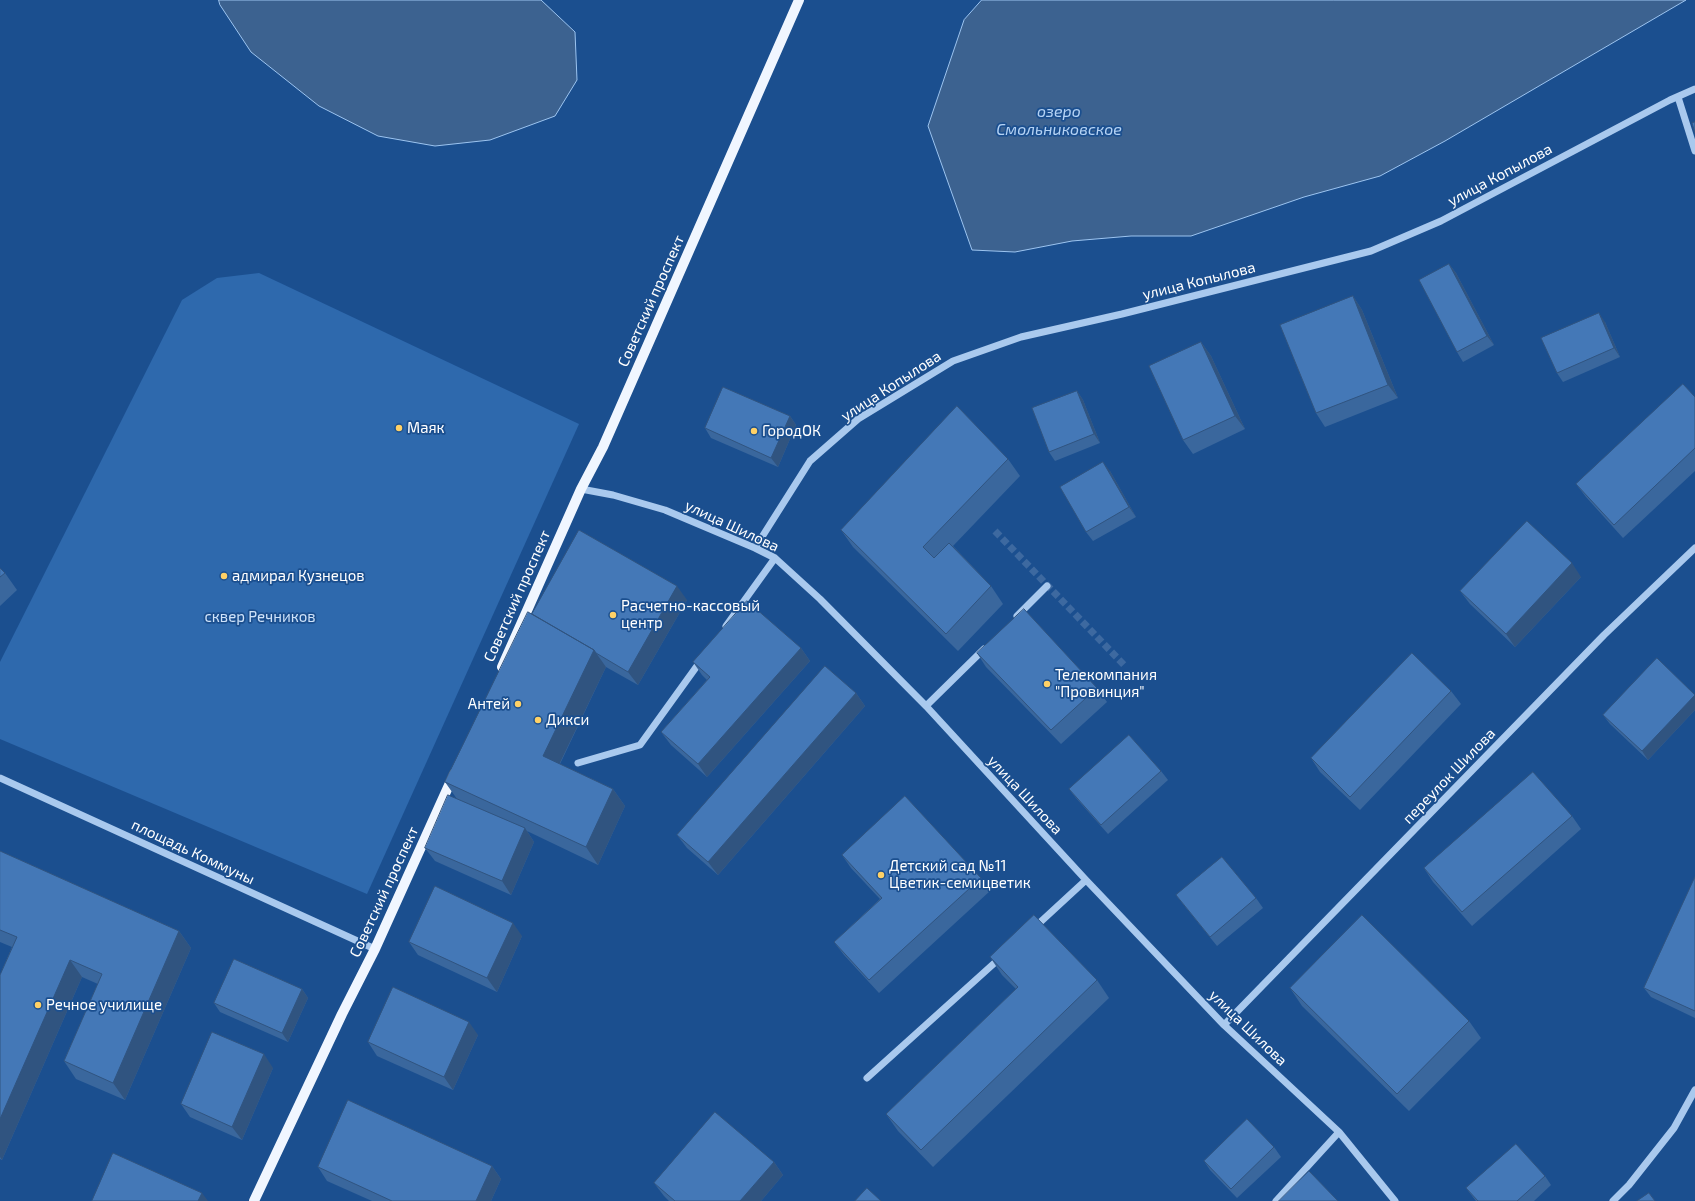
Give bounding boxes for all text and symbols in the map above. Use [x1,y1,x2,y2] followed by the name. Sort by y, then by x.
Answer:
[996,102,1122,140] water label: озеро Смольниковское
[1445,140,1555,210] street label: улица Копылова
[614,232,688,370] street label: Советский проспект
[1141,258,1257,304] street label: улица Копылова
[838,347,944,425] street label: улица Копылова
[407,419,445,437] place label: Маяк
[762,422,821,440] place label: ГородОК
[394,423,404,433] marker: Маяк
[749,426,759,436] marker: ГородОК
[682,496,782,556] street label: улица Шилова
[480,527,554,665] street label: Советский проспект
[232,567,365,585] place label: адмирал Кузнецов
[219,571,229,581] marker: адмирал Кузнецов
[621,597,760,632] place label: Расчетно-кассовый центр
[204,608,316,626] park label: сквер Речников
[608,610,618,620] marker: Расчетно-кассовый центр
[1055,666,1157,701] place label: Телекомпания "Провинция"
[1042,679,1052,689] marker: Телекомпания "Провинция"
[468,695,510,713] place label: Антей
[513,699,523,709] marker: Антей
[546,711,589,729] place label: Дикси
[533,715,543,725] marker: Дикси
[1399,725,1499,827] street label: переулок Шилова
[984,752,1066,838] street label: улица Шилова
[129,816,257,888] street label: площадь Коммуны
[346,824,422,960] street label: Советский проспект
[889,857,1031,892] place label: Детский сад №11 Цветик-семицветик
[876,870,886,880] marker: Детский сад №11 Цветик-семицветик
[1205,986,1291,1070] street label: улица Шилова
[46,996,162,1014] place label: Речное училище
[33,1000,43,1010] marker: Речное училище

